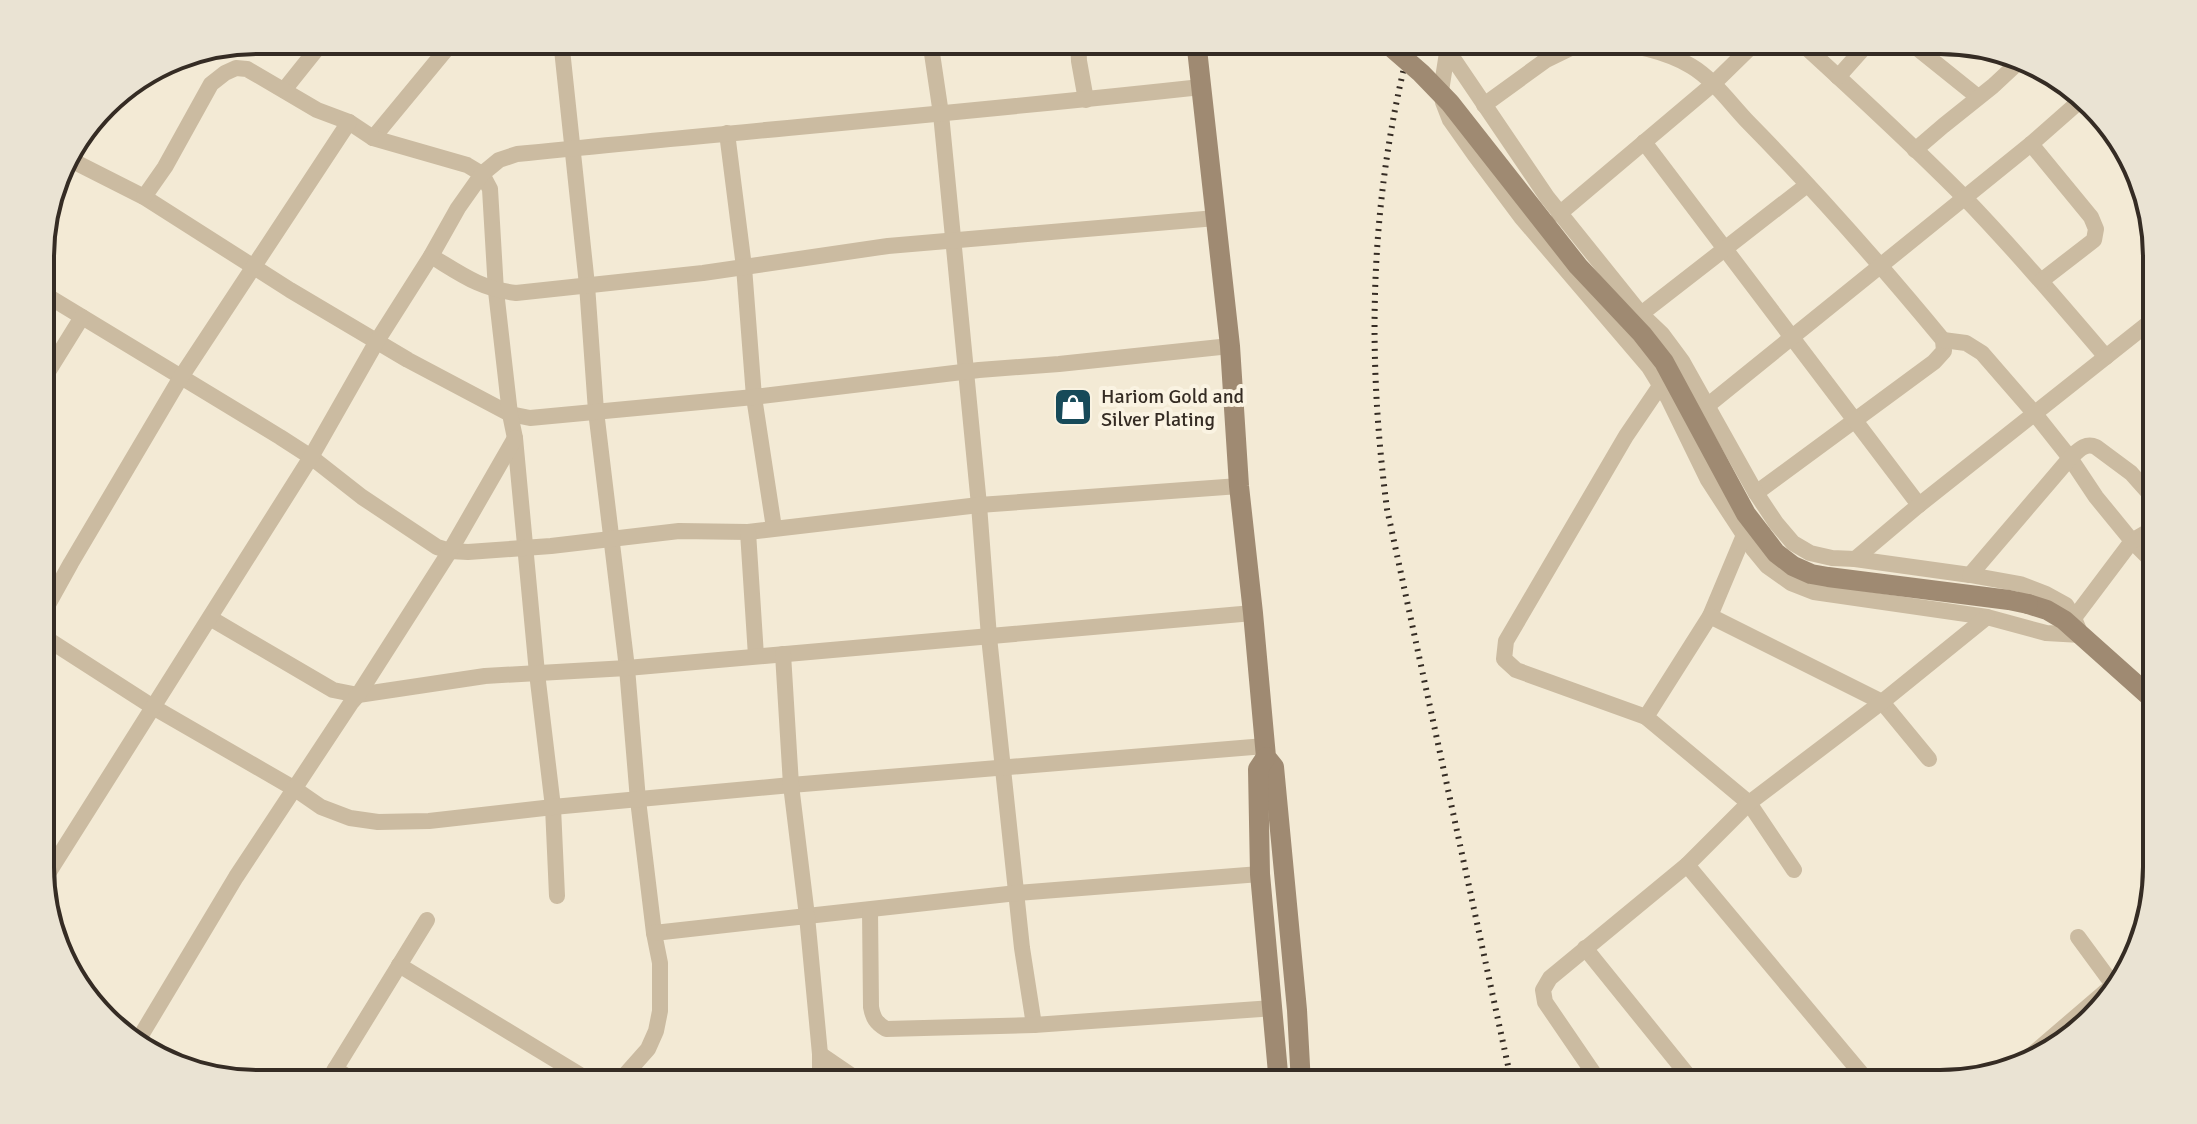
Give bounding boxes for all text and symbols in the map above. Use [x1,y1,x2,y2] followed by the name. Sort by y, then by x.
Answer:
[1101,384,1244,432] place label: Hariom Gold and Silver Plating
[1052,386,1094,428] shop icon: Hariom Gold and Silver Plating

